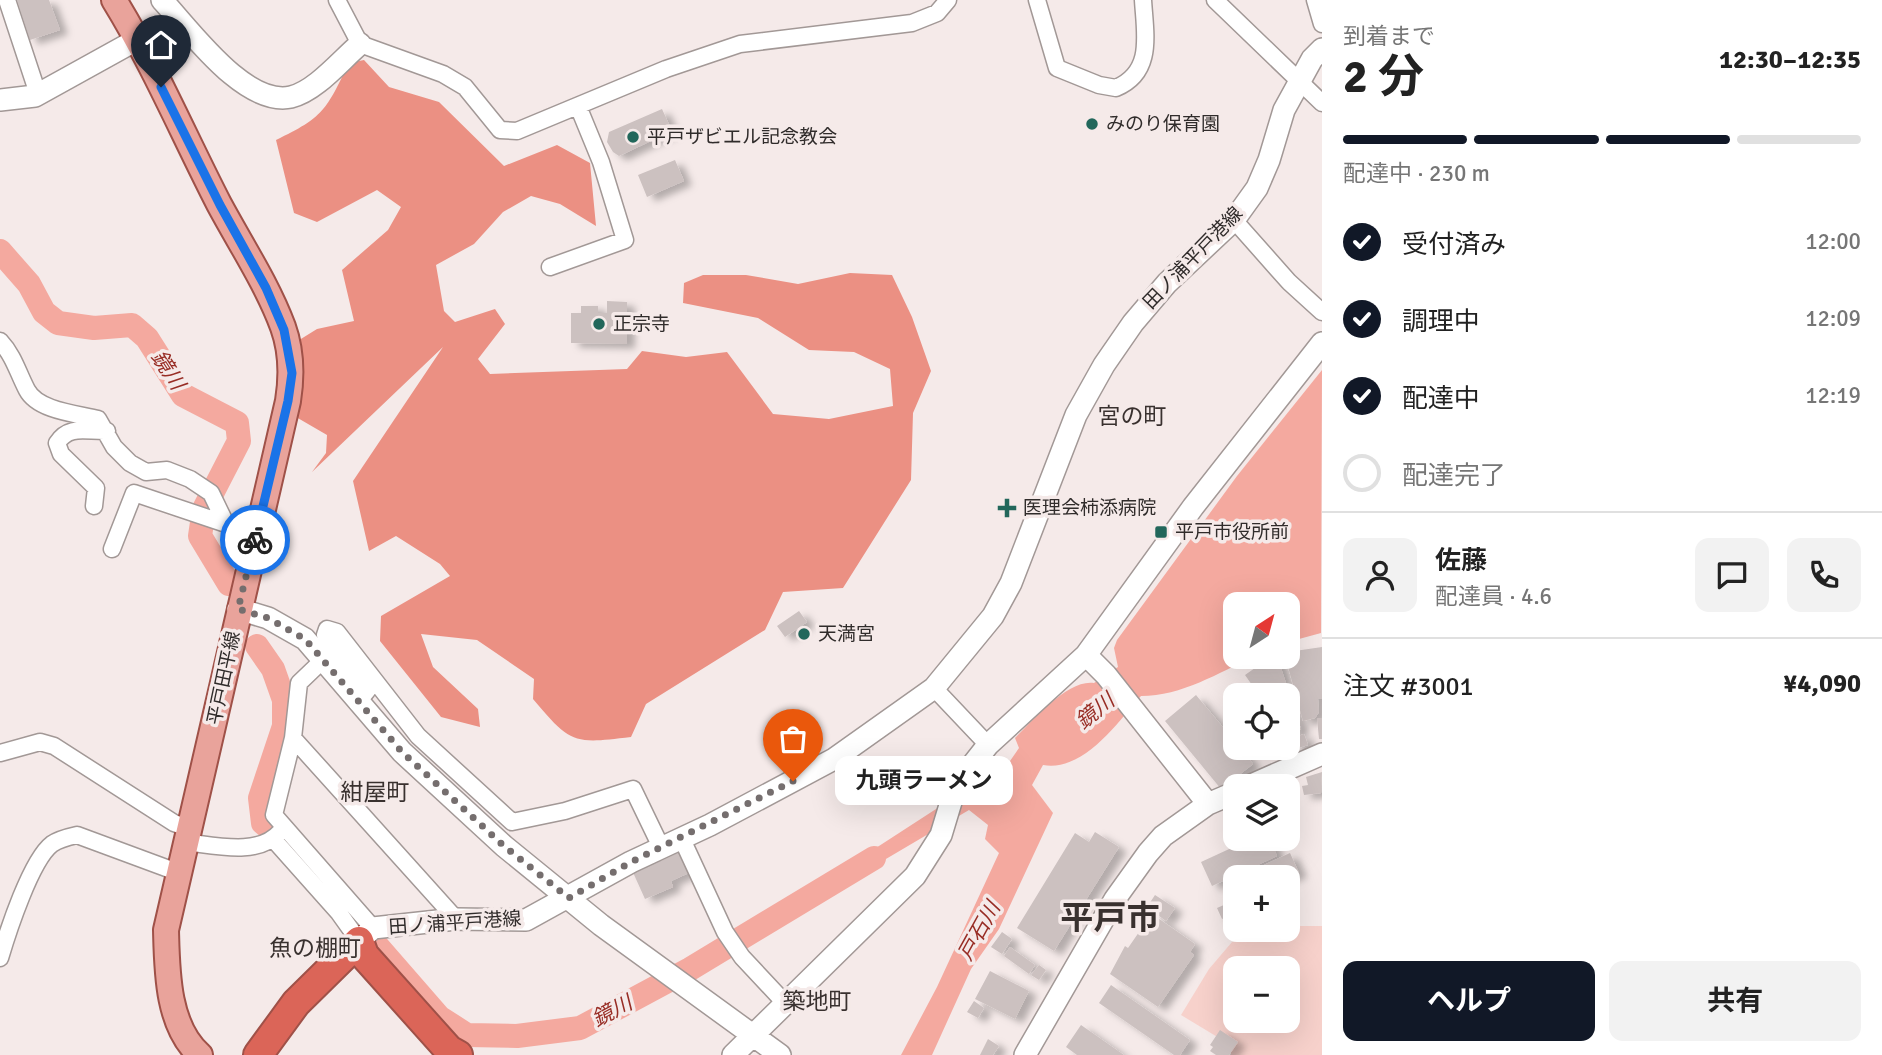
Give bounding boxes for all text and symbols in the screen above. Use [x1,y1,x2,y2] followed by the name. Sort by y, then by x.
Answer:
[131,15,191,87] pin
[1343,22,1435,51] text: 到着まで
[142,26,180,64] icon: home
[1719,44,1861,76] text: 12:30–12:35
[1343,49,1424,105] text: 2 分
[1106,112,1220,136] place label: みのり保育園
[1084,116,1100,132] marker: みのり保育園
[647,125,837,149] place label: 平戸ザビエル記念教会
[625,129,641,145] marker: 平戸ザビエル記念教会
[1343,159,1490,188] text: 配達中 · 230 m
[1138,202,1248,314] street label: 田ノ浦平戸港線
[1343,223,1381,261] icon: check
[1805,227,1861,256] text: 12:00
[1402,229,1506,261] text: 受付済み
[1343,300,1381,338] icon: check
[1805,304,1861,333] text: 12:09
[1402,306,1480,338] text: 調理中
[613,312,670,336] place label: 正宗寺
[591,316,607,332] marker: 正宗寺
[146,345,191,396] water label: 鏡川
[1343,377,1381,415] icon: check
[1805,381,1861,410] text: 12:19
[1402,383,1480,415] text: 配達中
[1098,402,1167,431] district label: 宮の町
[1402,460,1506,492] text: 配達完了
[1023,496,1156,520] place label: 医理会柿添病院
[997,498,1017,518] marker: 医理会柿添病院
[220,505,290,575] courier
[1175,520,1289,544] place label: 平戸市役所前
[236,521,274,559] icon: bike
[1153,524,1169,540] marker: 平戸市役所前
[1343,538,1417,612] button: person
[1695,538,1769,612] button: chat
[1787,538,1861,612] button: phone
[1435,545,1487,577] text: 佐藤
[1435,582,1552,611] text: 配達員 · 4.6
[1223,592,1300,668] north arrow
[1223,592,1300,1033] map controls
[818,622,875,646] place label: 天満宮
[796,626,812,642] marker: 天満宮
[202,629,246,727] street label: 平戸田平線
[1783,668,1861,700] text: ¥4,090
[1343,671,1474,703] text: 注文 #3001
[1223,683,1300,760] button: locate
[1070,686,1121,734] water label: 鏡川
[763,709,823,781] pin
[774,720,812,758] icon: bag
[835,756,1014,806] callout: 九頭ラーメン
[855,766,993,795] text: 九頭ラーメン
[1223,774,1300,851] button: layers
[341,778,410,807] district label: 紺屋町
[1223,865,1300,942] button: +
[952,895,1007,965] water label: 戸石川
[1061,898,1160,939] district label: 平戸市
[388,906,522,940] street label: 田ノ浦平戸港線
[269,934,361,963] district label: 魚の棚町
[1223,956,1300,1033] button: −
[1343,961,1595,1041] button: ヘルプ
[1609,961,1861,1041] button: 共有
[783,987,852,1016] district label: 築地町
[587,989,638,1032] water label: 鏡川

